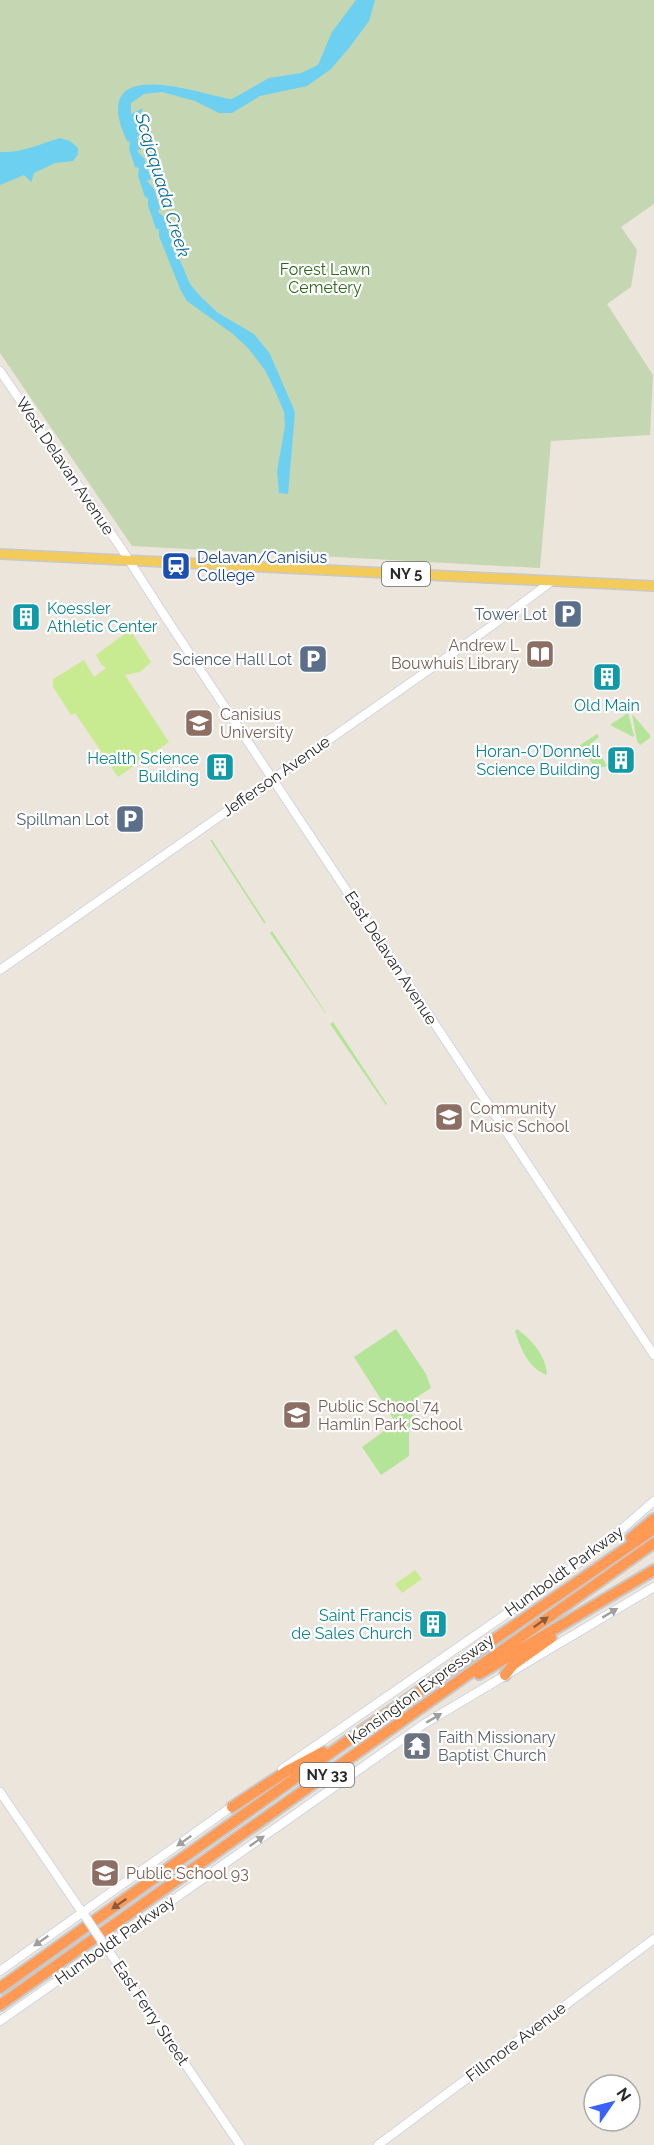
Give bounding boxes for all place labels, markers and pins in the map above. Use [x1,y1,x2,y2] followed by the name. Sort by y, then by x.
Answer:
[197,548,328,585] place label: Delavan/Canisius College
[160,550,192,582] station icon: Delavan/Canisius College
[552,598,584,630] parking icon: Tower Lot
[47,599,158,636] place label: Koessler Athletic Center
[10,601,42,633] building icon: Koessler Athletic Center
[474,605,548,624] place label: Tower Lot
[391,636,520,673] place label: Andrew L Bouwhuis Library
[524,638,556,670] library icon: Andrew L Bouwhuis Library
[297,643,329,675] parking icon: Science Hall Lot
[172,650,293,669] place label: Science Hall Lot
[591,661,623,693] building icon: Old Main
[574,696,640,715] place label: Old Main
[220,705,294,742] place label: Canisius University
[183,707,215,739] school or university icon: Canisius University
[476,742,601,779] place label: Horan-O'Donnell Science Building
[605,744,637,776] building icon: Horan-O'Donnell Science Building
[87,749,199,786] place label: Health Science Building
[204,751,236,783] building icon: Health Science Building
[114,803,146,835] parking icon: Spillman Lot
[16,810,110,829] place label: Spillman Lot
[470,1099,569,1136] place label: Community Music School
[433,1101,465,1133] school or university icon: Community Music School
[318,1397,463,1434] place label: Public School 74 Hamlin Park School
[281,1399,313,1431] school or university icon: Public School 74 Hamlin Park School
[291,1606,412,1643] place label: Saint Francis de Sales Church
[417,1608,449,1640] building icon: Saint Francis de Sales Church
[438,1728,556,1765] place label: Faith Missionary Baptist Church
[401,1730,433,1762] temple icon: Faith Missionary Baptist Church
[89,1857,121,1889] school or university icon: Public School 93
[126,1864,249,1883] place label: Public School 93

